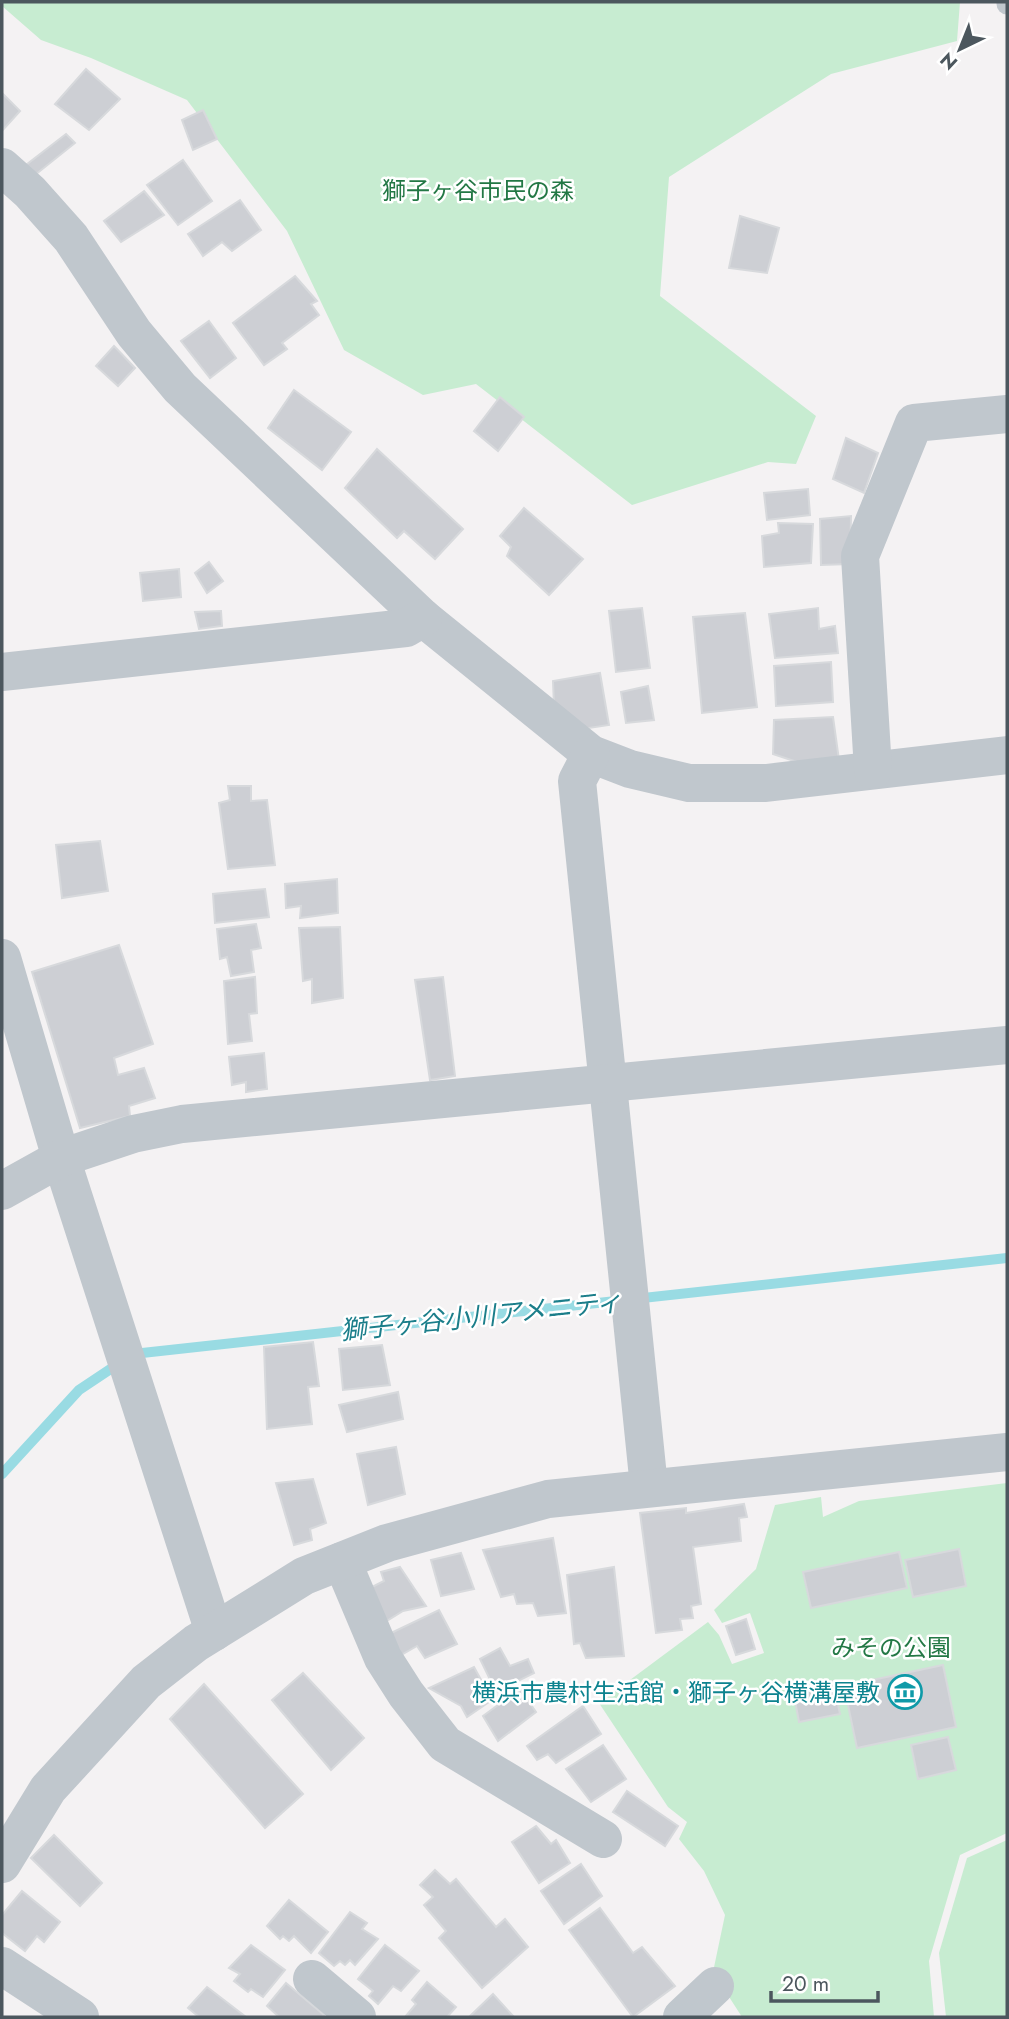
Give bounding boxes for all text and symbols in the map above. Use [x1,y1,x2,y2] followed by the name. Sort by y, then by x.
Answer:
[925,14,995,84] north arrow
[934,46,963,76] text: N
[382,173,574,208] park label: 獅子ヶ谷市民の森
[338,1282,624,1350] water label: 獅子ヶ谷小川アメニティ
[831,1630,951,1665] park label: みその公園
[886,1673,924,1711] museum icon: 横浜市農村生活館・獅子ヶ谷横溝屋敷
[472,1675,880,1710] place label: 横浜市農村生活館・獅子ヶ谷横溝屋敷
[771,1960,878,2004] scale bar
[782,1969,829,1999] text: 20 m

